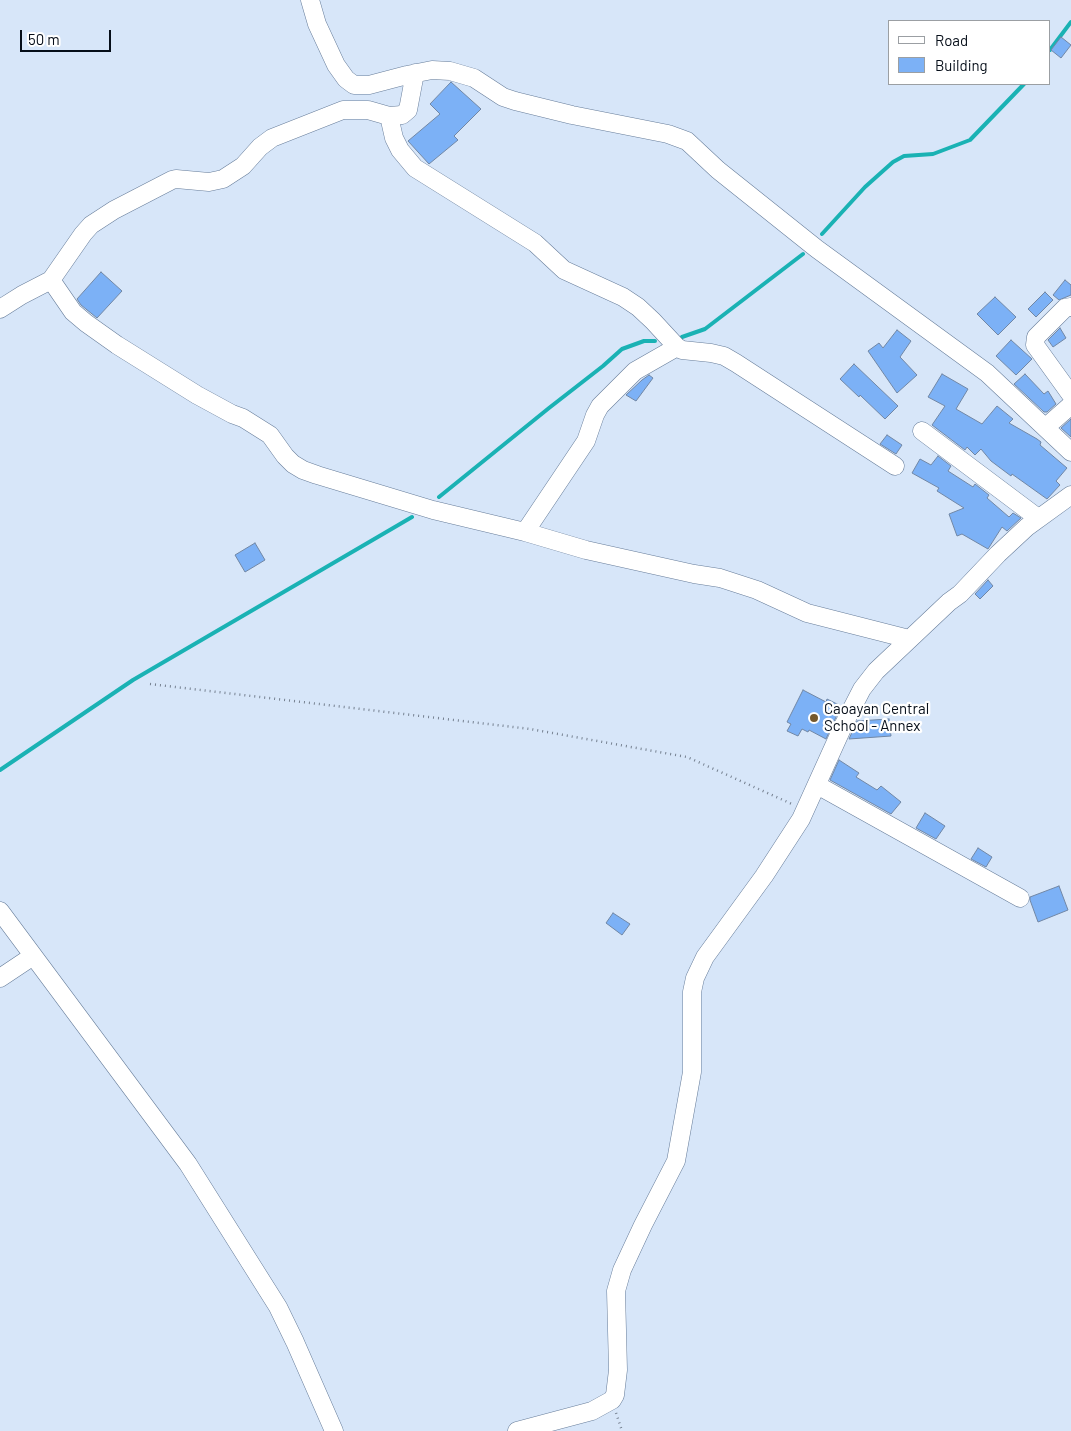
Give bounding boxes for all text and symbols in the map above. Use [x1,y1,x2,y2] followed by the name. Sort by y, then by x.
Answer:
[22,20,114,52] scale bar
[888,20,1051,85] legend
[28,30,60,48] text: 50 m
[935,31,968,49] text: Road
[935,56,988,74] text: Building
[824,700,929,735] place label: Caoayan Central School - Annex
[808,712,820,724] marker: Caoayan Central School - Annex

